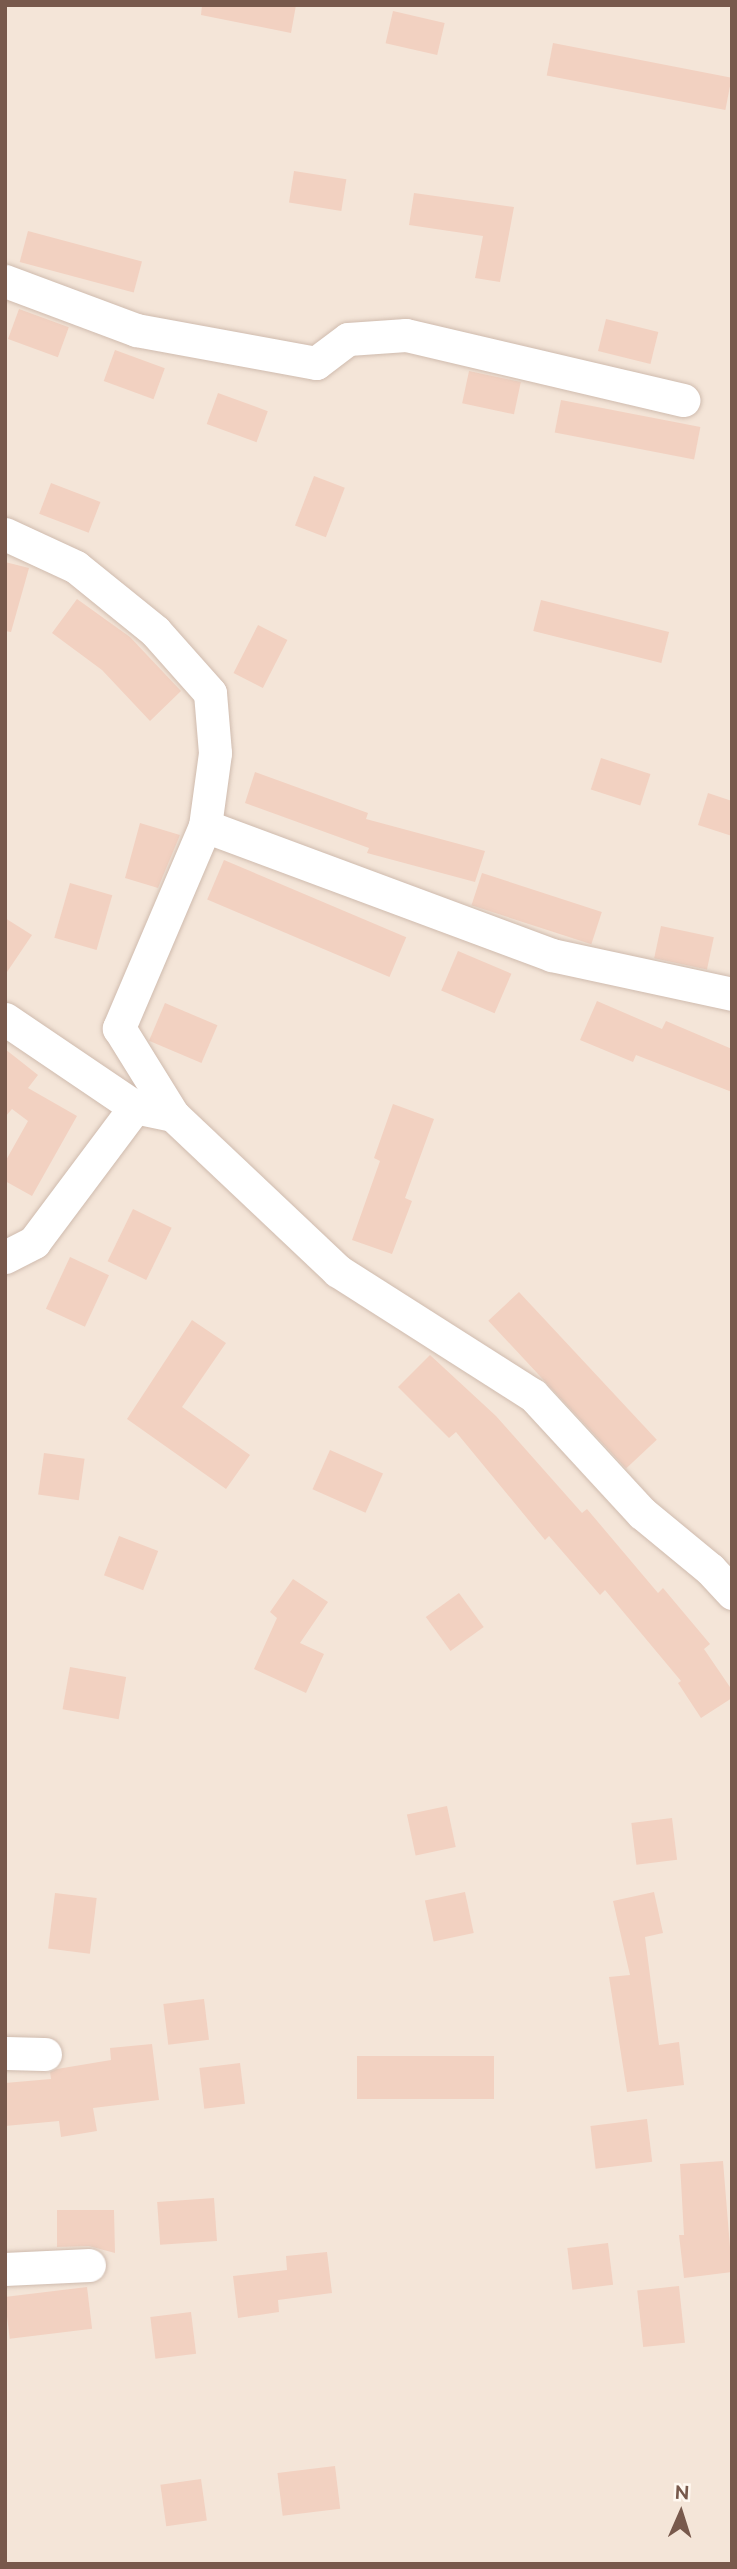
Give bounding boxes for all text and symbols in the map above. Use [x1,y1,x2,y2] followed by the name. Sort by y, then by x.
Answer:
[646,2478,716,2548] north arrow
[674,2481,690,2503] text: N

